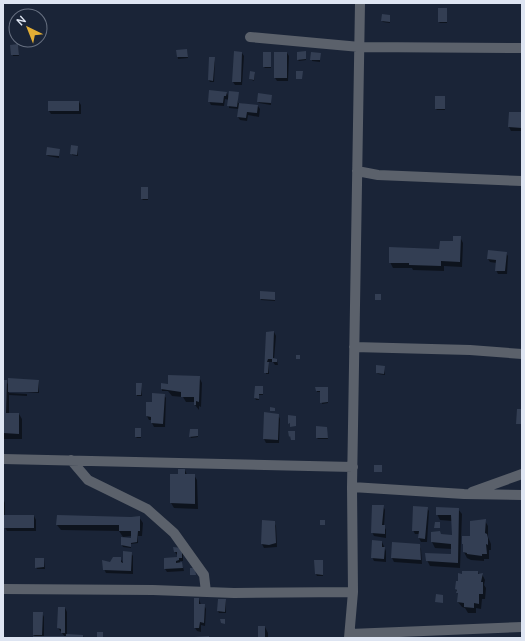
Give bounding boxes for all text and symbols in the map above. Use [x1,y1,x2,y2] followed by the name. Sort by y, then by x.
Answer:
[8,8,48,48] north arrow
[13,12,29,29] text: N

